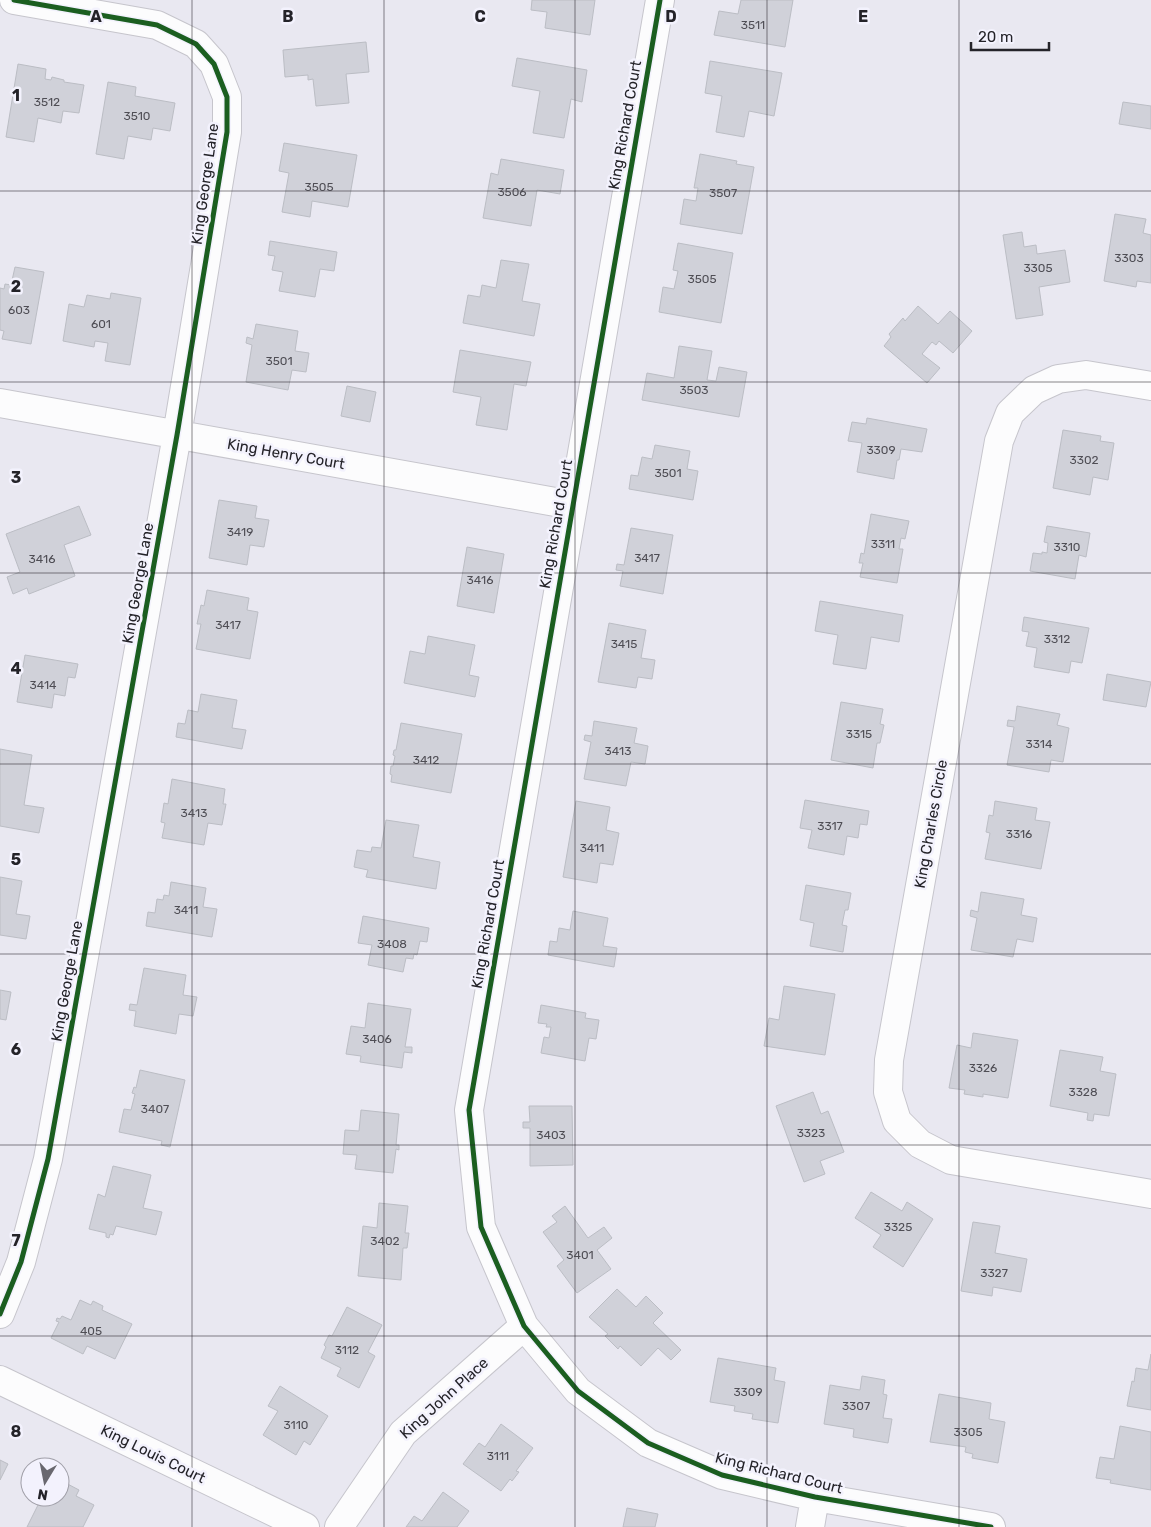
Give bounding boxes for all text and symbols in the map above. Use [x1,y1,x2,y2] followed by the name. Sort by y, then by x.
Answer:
[90,7,102,26] text: A
[282,7,294,26] text: B
[474,7,486,26] text: C
[665,7,677,26] text: D
[858,7,868,26] text: E
[741,18,765,32] house number: 3511
[971,20,1048,52] scale bar
[978,28,1013,46] text: 20 m
[605,59,645,191] street label: King Richard Court
[12,86,20,105] text: 1
[34,95,60,109] house number: 3512
[124,109,150,123] house number: 3510
[188,122,222,246] street label: King George Lane
[304,180,334,194] house number: 3505
[497,185,527,199] house number: 3506
[709,186,737,200] house number: 3507
[1114,251,1144,265] house number: 3303
[1023,261,1053,275] house number: 3305
[687,272,717,286] house number: 3505
[11,277,21,296] text: 2
[8,303,30,317] house number: 603
[91,317,111,331] house number: 601
[265,354,293,368] house number: 3501
[679,383,709,397] house number: 3503
[226,435,346,473] street label: King Henry Court
[866,443,896,457] house number: 3309
[1069,453,1099,467] house number: 3302
[536,458,576,590] street label: King Richard Court
[654,466,682,480] house number: 3501
[11,468,21,487] text: 3
[119,521,157,645] street label: King George Lane
[227,525,253,539] house number: 3419
[871,537,895,551] house number: 3311
[1054,540,1080,554] house number: 3310
[634,551,660,565] house number: 3417
[29,552,55,566] house number: 3416
[467,573,493,587] house number: 3416
[215,618,241,632] house number: 3417
[1044,632,1070,646] house number: 3312
[611,637,637,651] house number: 3415
[11,659,22,678] text: 4
[29,678,57,692] house number: 3414
[846,727,872,741] house number: 3315
[1026,737,1053,751] house number: 3314
[605,744,631,758] house number: 3413
[413,753,439,767] house number: 3412
[911,758,951,890] street label: King Charles Circle
[181,806,207,820] house number: 3413
[817,819,843,833] house number: 3317
[1006,827,1032,841] house number: 3316
[580,841,604,855] house number: 3411
[11,850,21,869] text: 5
[468,858,508,990] street label: King Richard Court
[174,903,198,917] house number: 3411
[48,919,86,1043] street label: King George Lane
[377,937,407,951] house number: 3408
[362,1032,392,1046] house number: 3406
[11,1040,21,1059] text: 6
[969,1061,997,1075] house number: 3326
[1068,1085,1098,1099] house number: 3328
[141,1102,169,1116] house number: 3407
[797,1126,825,1140] house number: 3323
[536,1128,566,1142] house number: 3403
[884,1220,912,1234] house number: 3325
[11,1231,21,1250] text: 7
[370,1234,400,1248] house number: 3402
[566,1248,594,1262] house number: 3401
[980,1266,1008,1280] house number: 3327
[80,1324,102,1338] house number: 405
[335,1343,359,1357] house number: 3112
[396,1354,492,1442] street label: King John Place
[733,1385,763,1399] house number: 3309
[842,1399,870,1413] house number: 3307
[284,1418,308,1432] house number: 3110
[98,1421,208,1487] street label: King Louis Court
[11,1422,22,1441] text: 8
[953,1425,983,1439] house number: 3305
[713,1448,845,1498] street label: King Richard Court
[487,1449,509,1463] house number: 3111
[20,1457,70,1507] north arrow
[36,1485,49,1504] text: N

